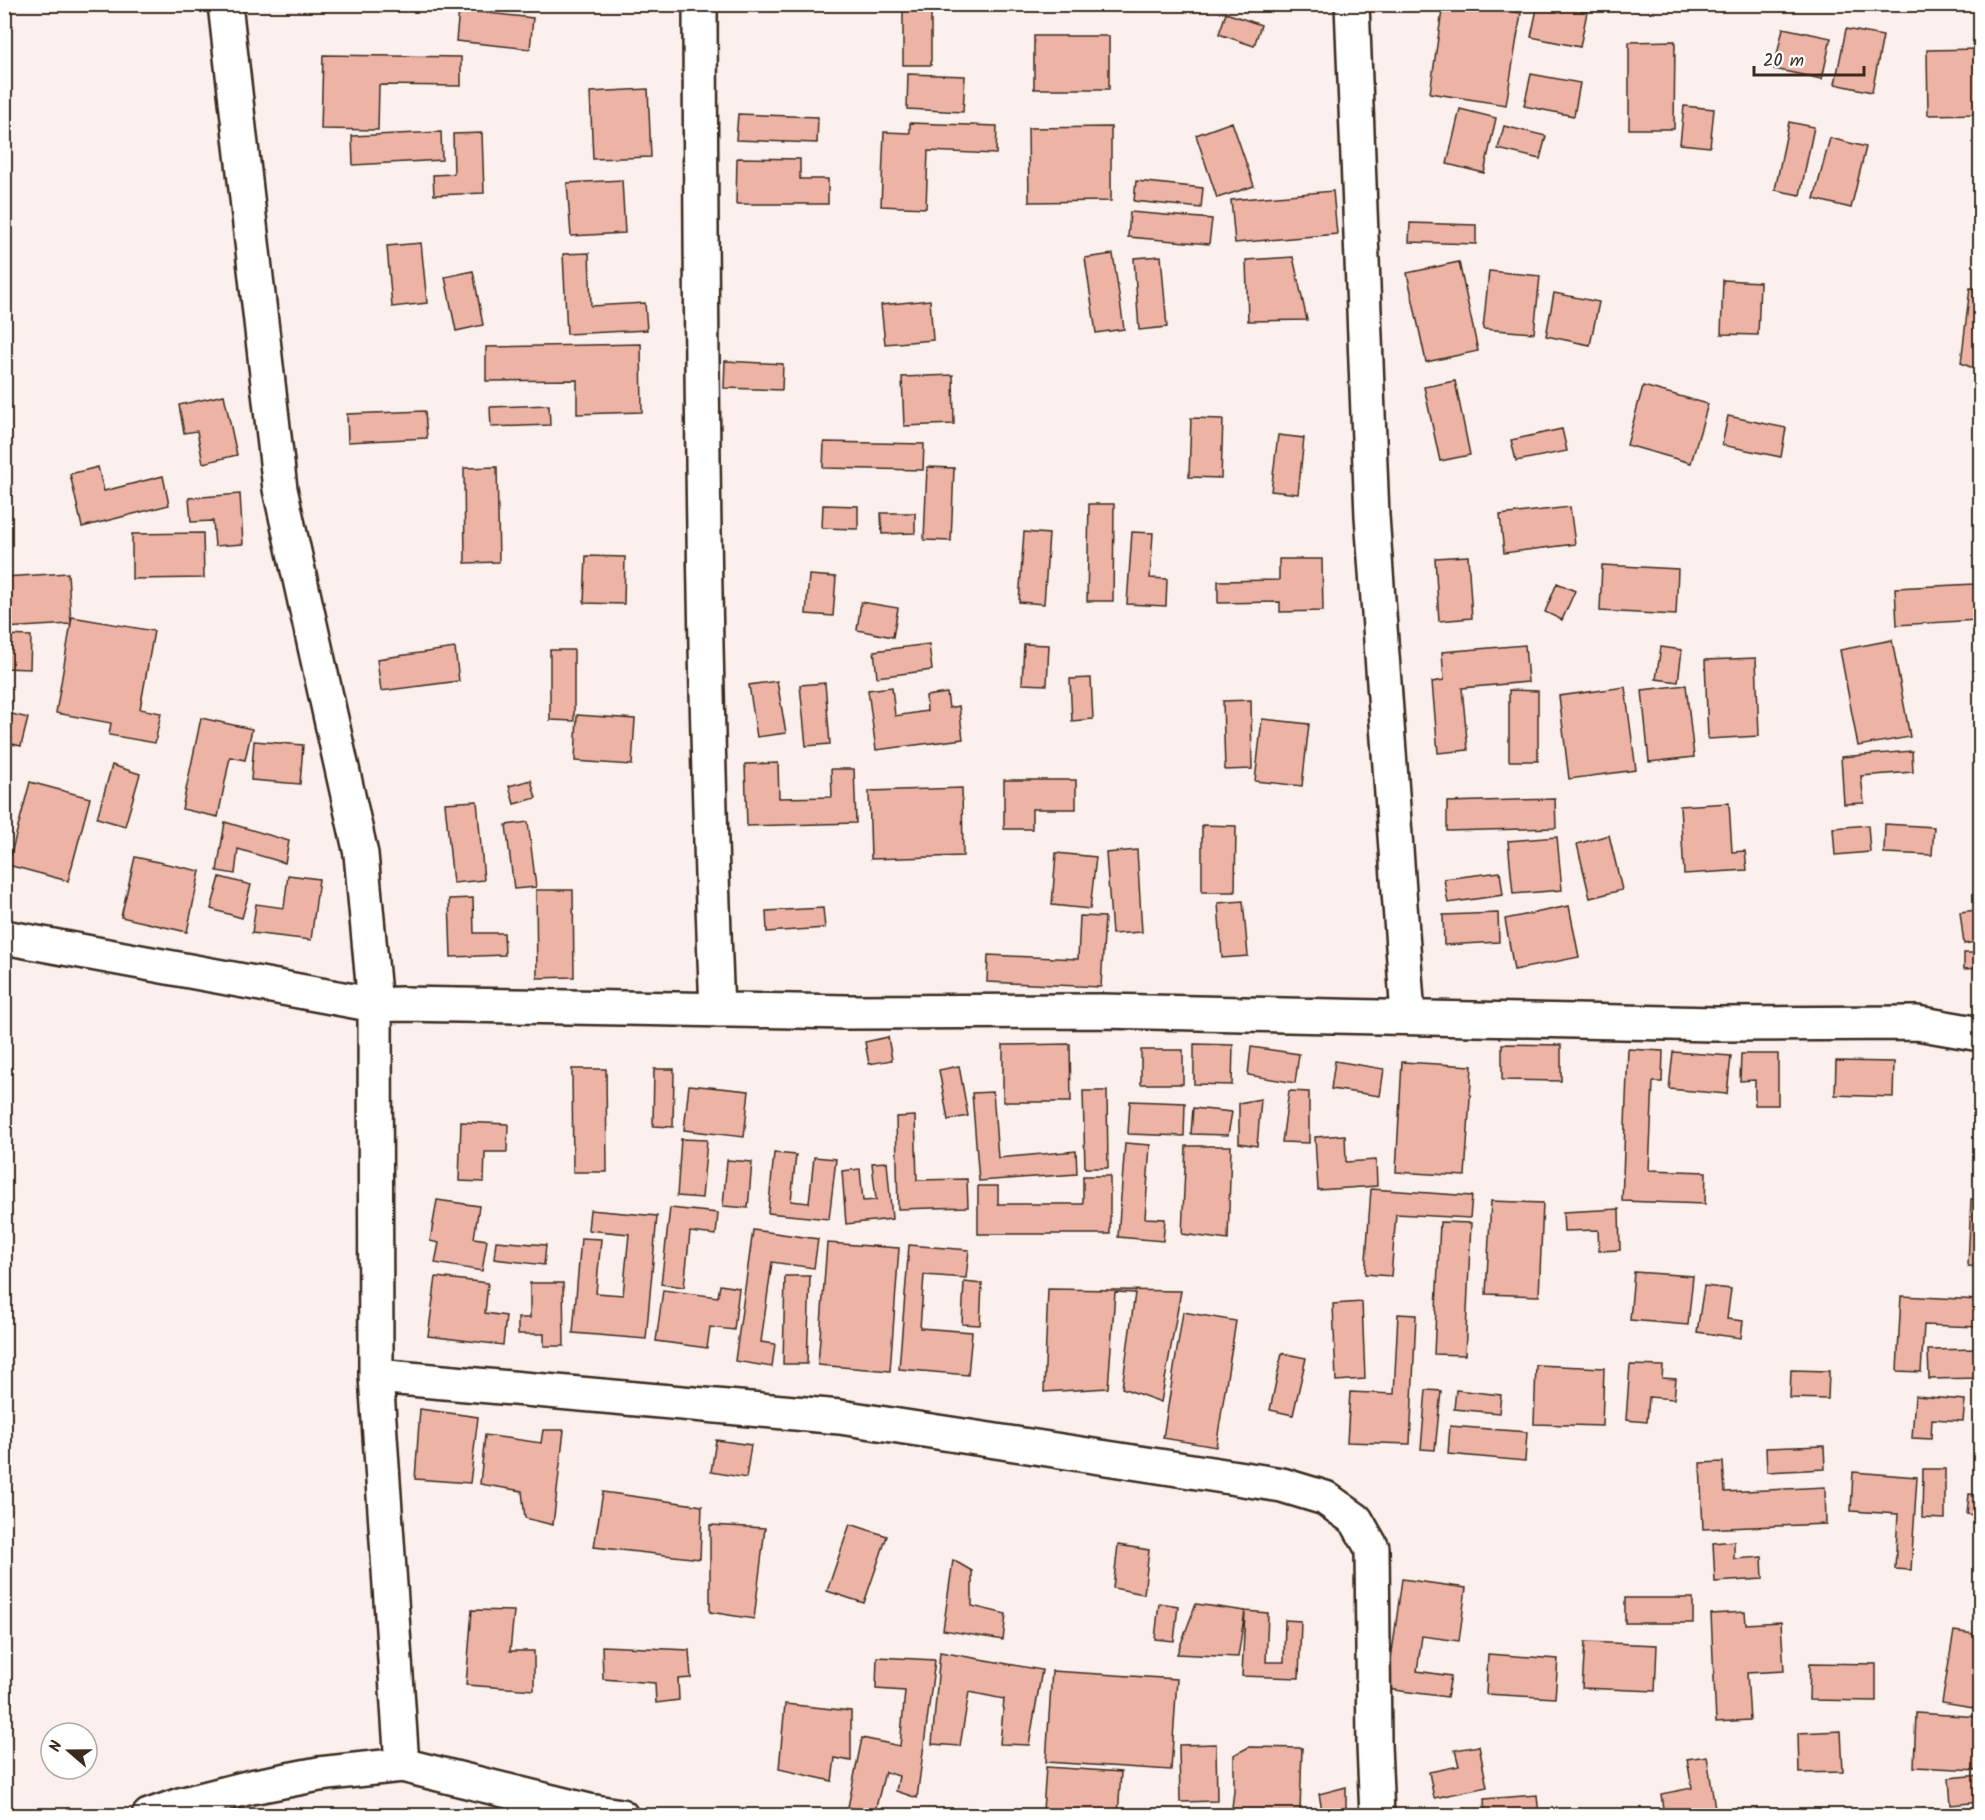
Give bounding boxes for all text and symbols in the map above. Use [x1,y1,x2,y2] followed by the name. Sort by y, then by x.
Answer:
[1754,39,1864,77] scale bar
[1763,47,1804,76] text: 20 m
[39,1721,99,1781] north arrow
[43,1737,70,1755] text: N

